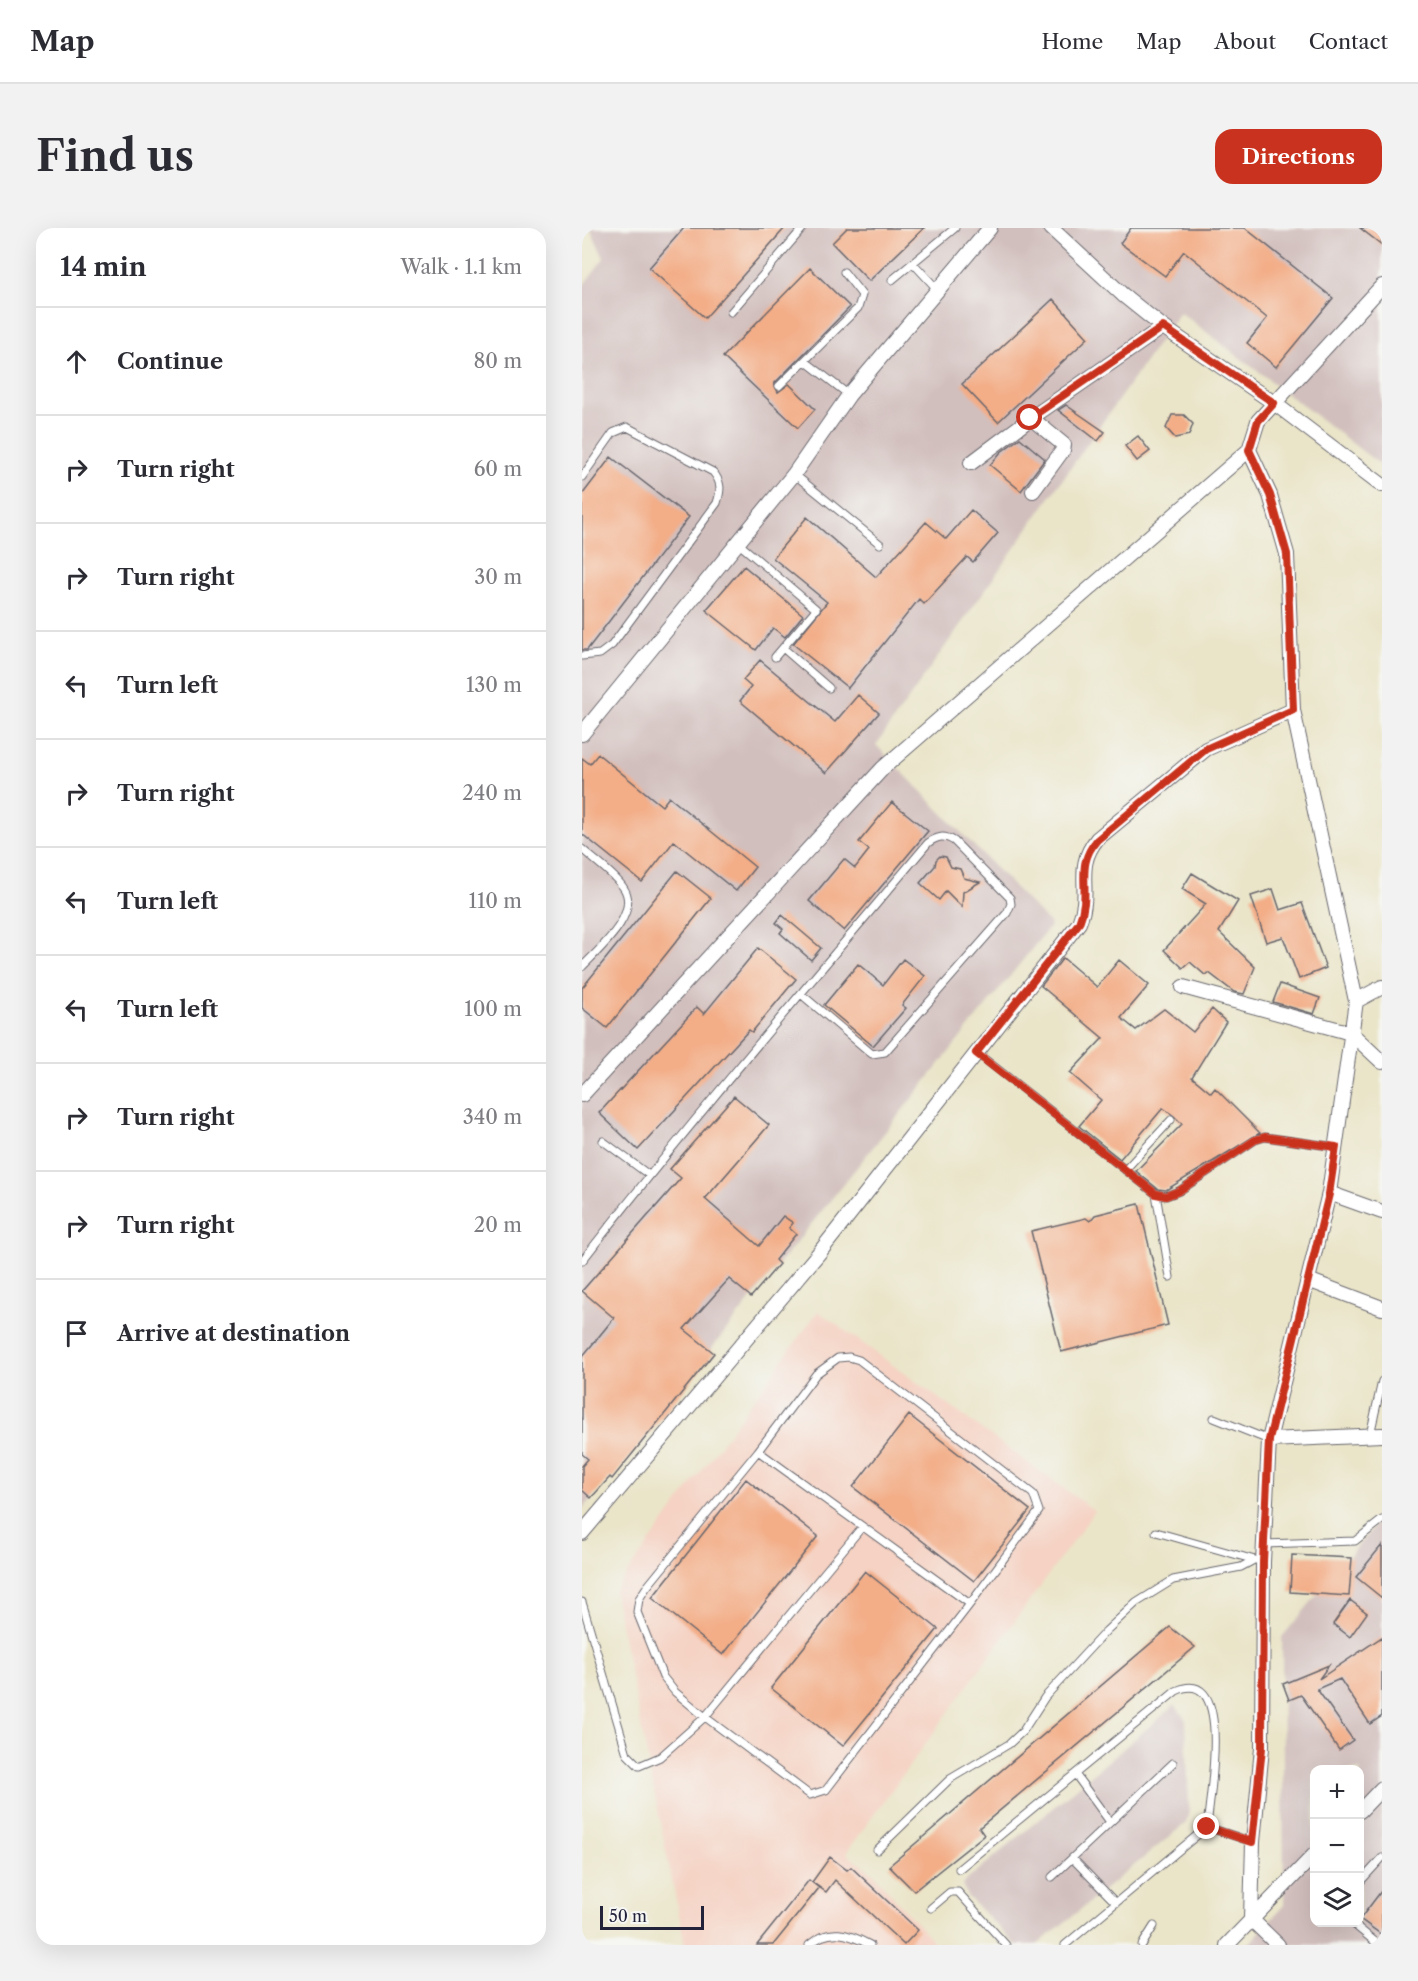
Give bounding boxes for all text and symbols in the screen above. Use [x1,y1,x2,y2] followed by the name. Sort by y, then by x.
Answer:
[30,24,94,58] text: Map
[1042,29,1103,54] text: Home
[1136,29,1181,54] text: Map
[1214,29,1276,54] text: About
[1309,29,1388,54] text: Contact
[1215,129,1382,184] button: Directions
[36,130,194,182] text: Find us
[60,251,147,283] text: 14 min
[400,255,522,279] text: Walk · 1.1 km
[60,345,93,378] icon: ahead
[117,348,223,375] text: Continue
[474,349,522,373] text: 80 m
[1016,404,1042,430] route start
[60,453,93,486] icon: right
[117,456,235,483] text: Turn right
[474,457,522,481] text: 60 m
[60,561,93,594] icon: right
[117,564,235,591] text: Turn right
[474,565,522,589] text: 30 m
[60,669,93,702] icon: left
[117,672,218,699] text: Turn left
[466,673,522,697] text: 130 m
[60,777,93,810] icon: right
[117,780,235,807] text: Turn right
[462,781,522,805] text: 240 m
[60,885,93,918] icon: left
[117,888,218,915] text: Turn left
[469,889,522,913] text: 110 m
[60,993,93,1026] icon: left
[117,996,218,1023] text: Turn left
[464,997,522,1021] text: 100 m
[60,1101,93,1134] icon: right
[117,1104,235,1131] text: Turn right
[463,1105,522,1129] text: 340 m
[60,1209,93,1242] icon: right
[117,1212,235,1239] text: Turn right
[474,1213,522,1237] text: 20 m
[60,1317,93,1350] icon: arrive
[117,1320,350,1347] text: Arrive at destination
[1310,1765,1364,1927] map controls
[1310,1765,1364,1819] button: +
[1193,1813,1219,1839] route end
[1310,1819,1364,1873] button: −
[1310,1873,1364,1927] button: layers
[600,1903,704,1930] scale bar
[609,1906,647,1926] text: 50 m

